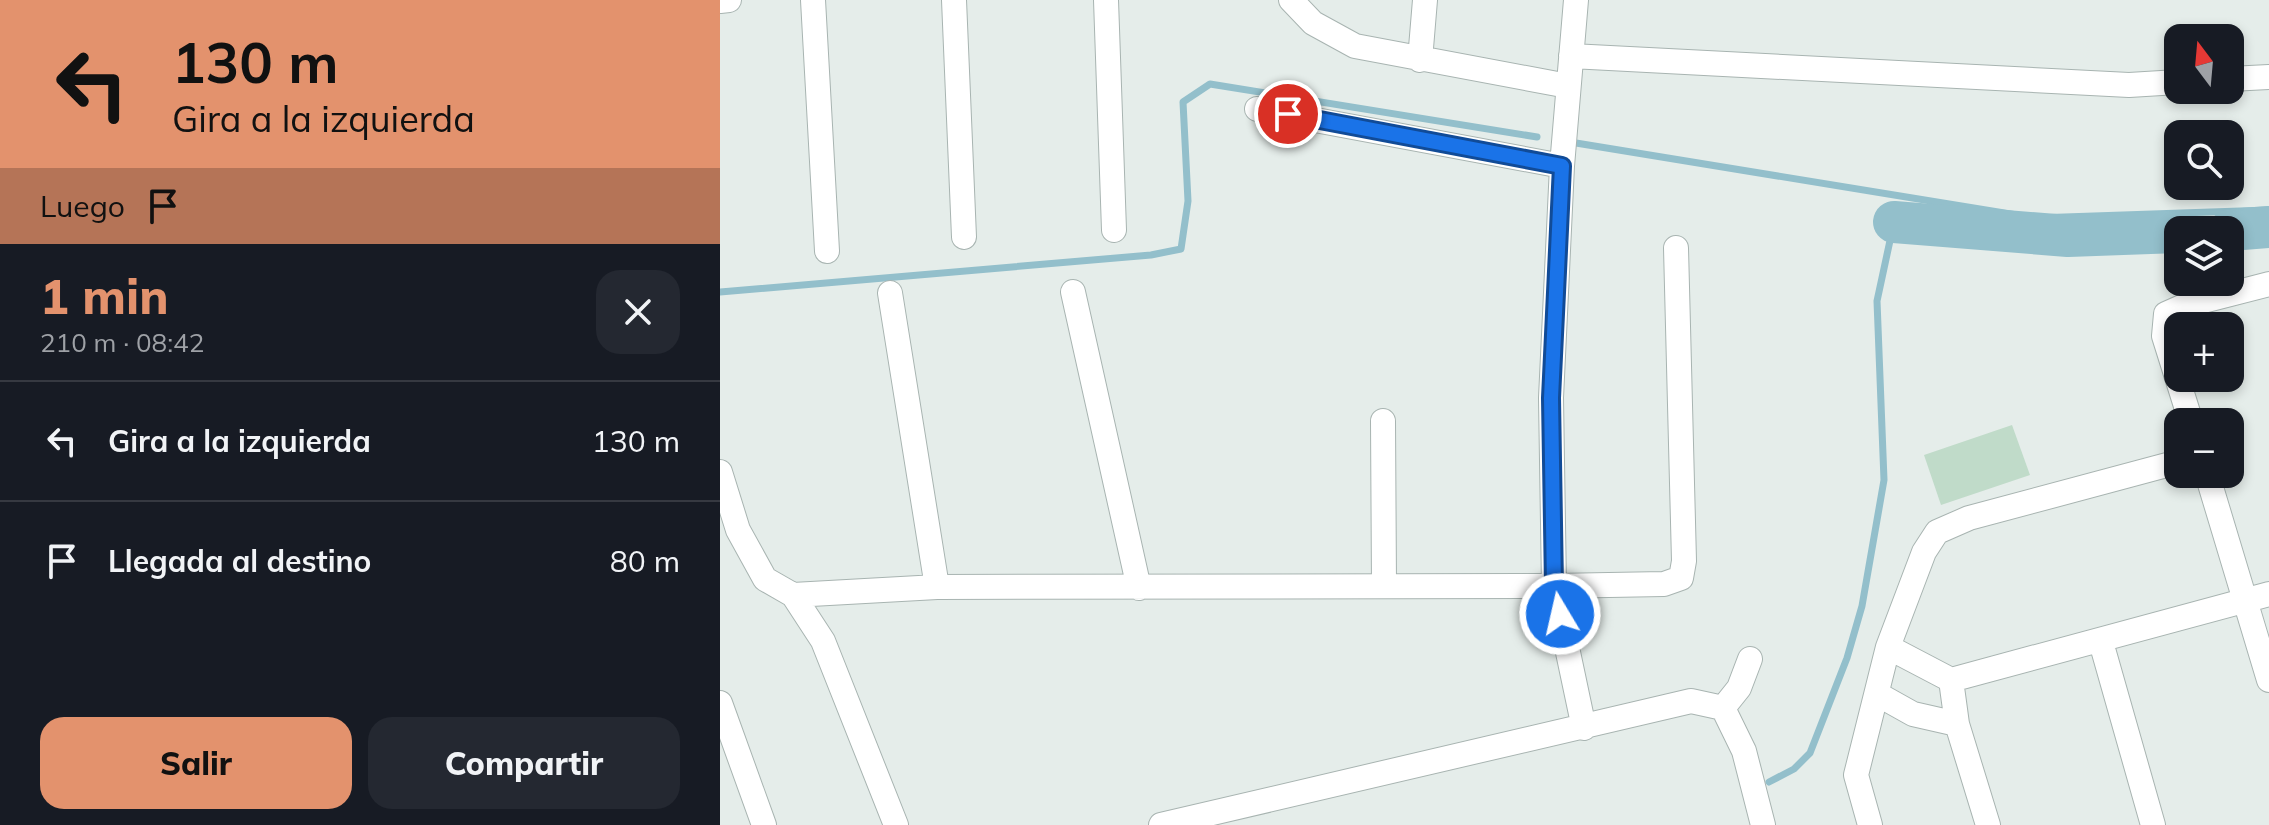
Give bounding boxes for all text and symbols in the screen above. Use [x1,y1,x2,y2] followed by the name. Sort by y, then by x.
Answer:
[2164,24,2244,104] north arrow
[2164,24,2244,488] map controls
[172,27,339,97] text: 130 m
[40,32,144,136] icon: left
[1254,80,1322,148] pin
[1266,92,1310,136] icon: arrive
[172,96,475,141] text: Gira a la izquierda
[2164,120,2244,200] button: search
[141,184,185,228] icon: arrive
[40,187,125,225] text: Luego
[2164,216,2244,296] button: layers
[40,266,169,326] text: 1 min
[596,270,680,354] button: close
[2164,312,2244,392] button: +
[40,326,204,359] text: 210 m · 08:42
[2164,408,2244,488] button: −
[40,419,84,463] icon: left
[108,422,371,460] text: Gira a la izquierda
[592,422,680,460] text: 130 m
[40,539,84,583] icon: arrive
[108,542,371,580] text: Llegada al destino
[610,542,680,580] text: 80 m
[1518,572,1602,656] position arrow
[40,717,352,809] button: Salir
[368,717,680,809] button: Compartir

